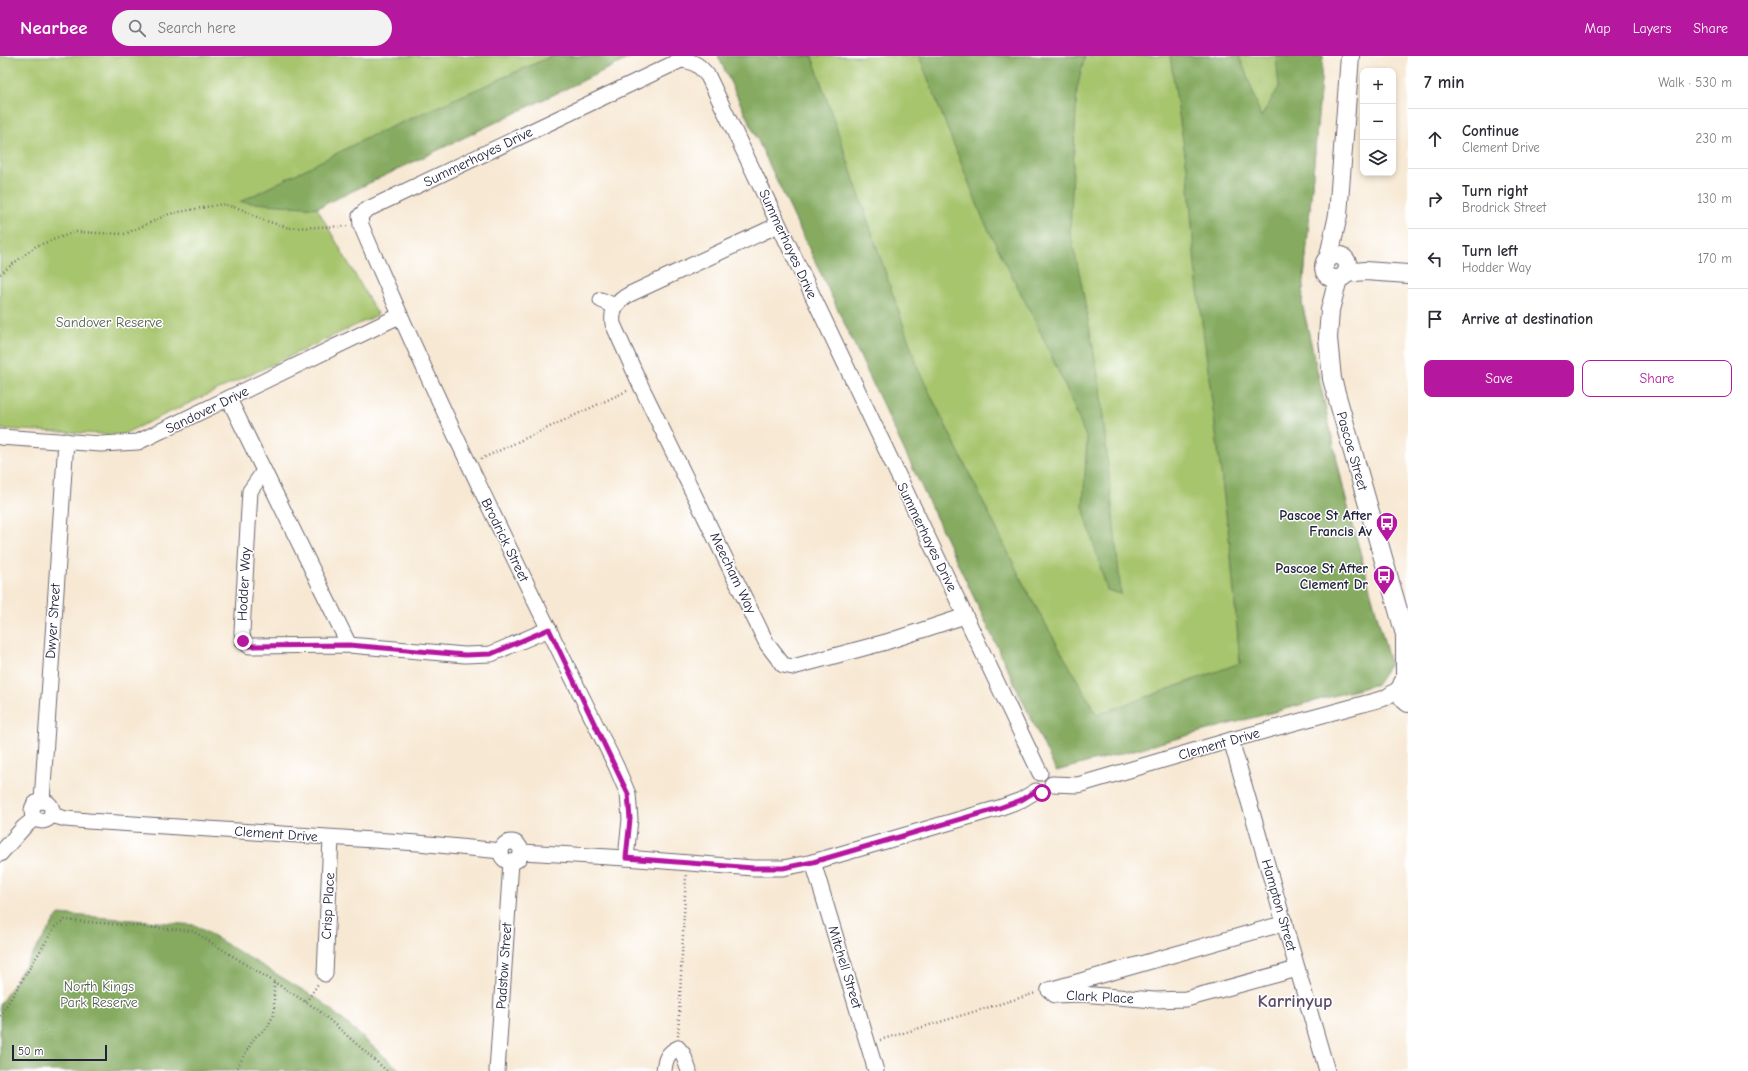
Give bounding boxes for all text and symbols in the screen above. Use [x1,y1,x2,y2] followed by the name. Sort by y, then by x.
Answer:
[112,10,392,46] search box
[20,17,88,39] text: Nearbee
[126,17,148,39] icon: search
[158,19,236,37] text: Search here
[1584,20,1611,37] text: Map
[1633,20,1671,37] text: Layers
[1693,20,1728,37] text: Share
[1360,68,1396,176] map controls
[1360,68,1396,104] button: +
[1424,73,1465,92] text: 7 min
[1658,75,1732,90] text: Walk · 530 m
[1360,104,1396,140] button: −
[1462,122,1519,140] text: Continue
[421,123,535,191] street label: Summerhayes Drive
[1424,128,1446,150] icon: ahead
[1696,131,1732,146] text: 230 m
[1360,140,1396,176] button: layers
[1462,140,1540,155] text: Clement Drive
[1462,182,1528,200] text: Turn right
[755,186,821,302] street label: Summerhayes Drive
[1424,188,1446,210] icon: right
[1697,191,1732,206] text: 130 m
[1462,200,1546,215] text: Brodrick Street
[1462,242,1518,260] text: Turn left
[1424,248,1446,270] icon: left
[1698,251,1732,266] text: 170 m
[1462,260,1531,275] text: Hodder Way
[1424,308,1446,330] icon: arrive
[1462,310,1593,328] text: Arrive at destination
[56,314,162,331] park label: Sandover Reserve
[1424,360,1574,397] button: Save
[1582,360,1732,397] button: Share
[163,383,251,437] street label: Sandover Drive
[1333,410,1372,493] street label: Pascoe Street
[893,480,961,594] street label: Summerhayes Drive
[477,495,533,585] street label: Brodrick Street
[1279,507,1372,540] place label: Pascoe St After Francis Av
[1374,510,1400,543] bus stop icon: Pascoe St After Francis Av
[706,530,760,617] street label: Meecham Way
[234,546,254,622] street label: Hodder Way
[1275,560,1368,593] place label: Pascoe St After Clement Dr
[1371,563,1397,596] bus stop icon: Pascoe St After Clement Dr
[42,582,64,659] street label: Dwyer Street
[234,632,252,650] route end
[1176,724,1262,764] street label: Clement Drive
[1033,784,1051,802] route start
[234,823,318,845] street label: Clement Drive
[1258,857,1300,954] street label: Hampton Street
[318,872,338,940] street label: Crisp Place
[492,921,516,1010] street label: Padstow Street
[824,924,866,1011] street label: Mitchell Street
[60,978,138,1011] park label: North Kings Park Reserve
[1066,987,1134,1007] street label: Clark Place
[1258,991,1332,1012] district label: Karrinyup
[12,1043,107,1062] scale bar
[18,1045,43,1058] text: 50 m

